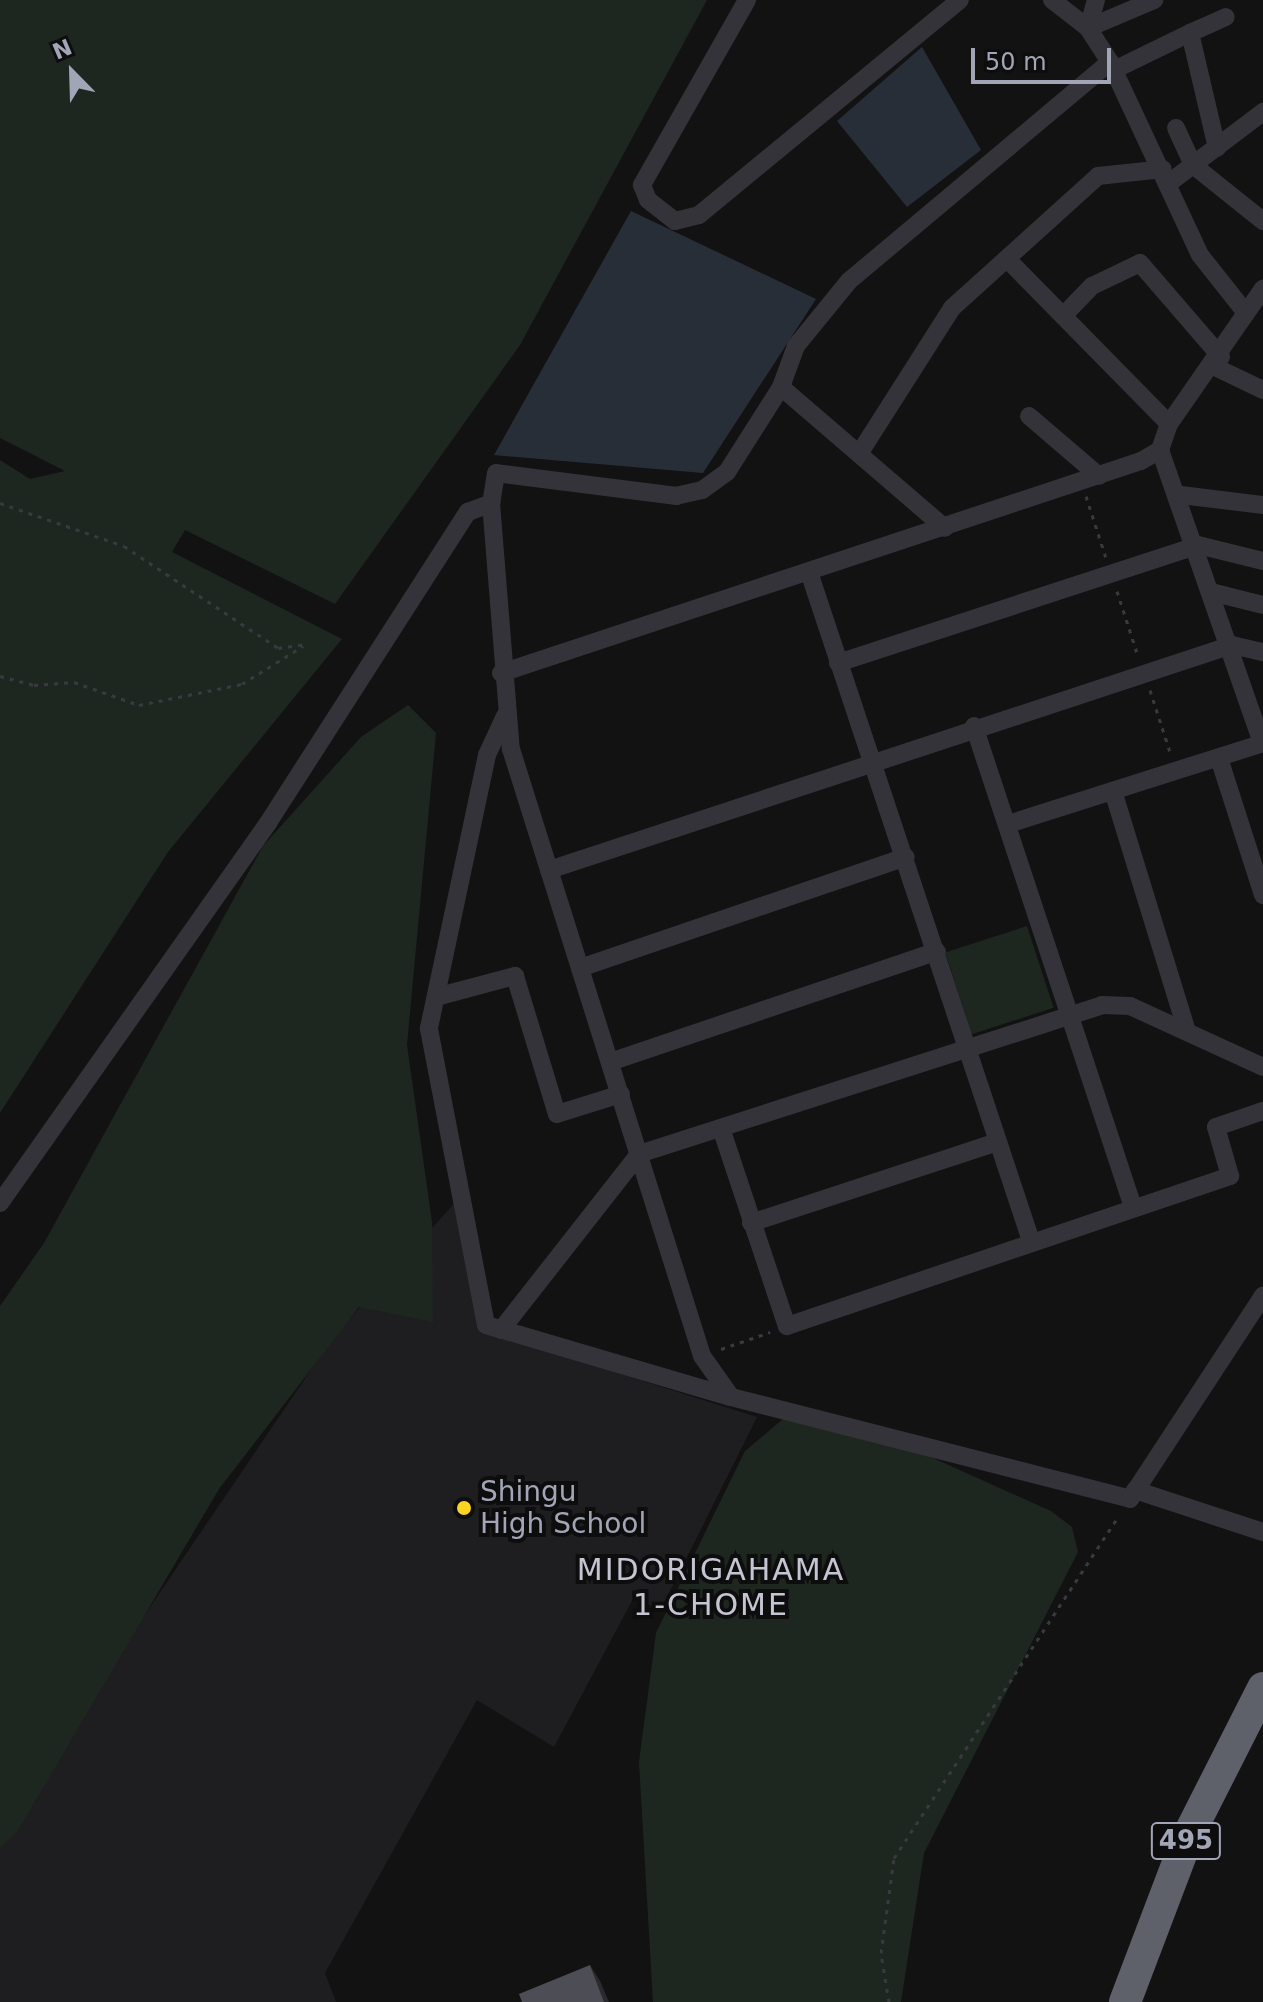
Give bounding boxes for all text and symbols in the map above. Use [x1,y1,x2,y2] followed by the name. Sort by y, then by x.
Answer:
[32,32,112,112] north arrow
[975,32,1115,82] scale bar
[49,34,76,65] text: N
[985,48,1047,76] text: 50 m
[480,1475,646,1541] place label: Shingu High School
[455,1499,473,1517] marker: Shingu High School
[577,1552,845,1622] district label: MIDORIGAHAMA 1-CHOME
[1150,1819,1222,1863] road number: 495

